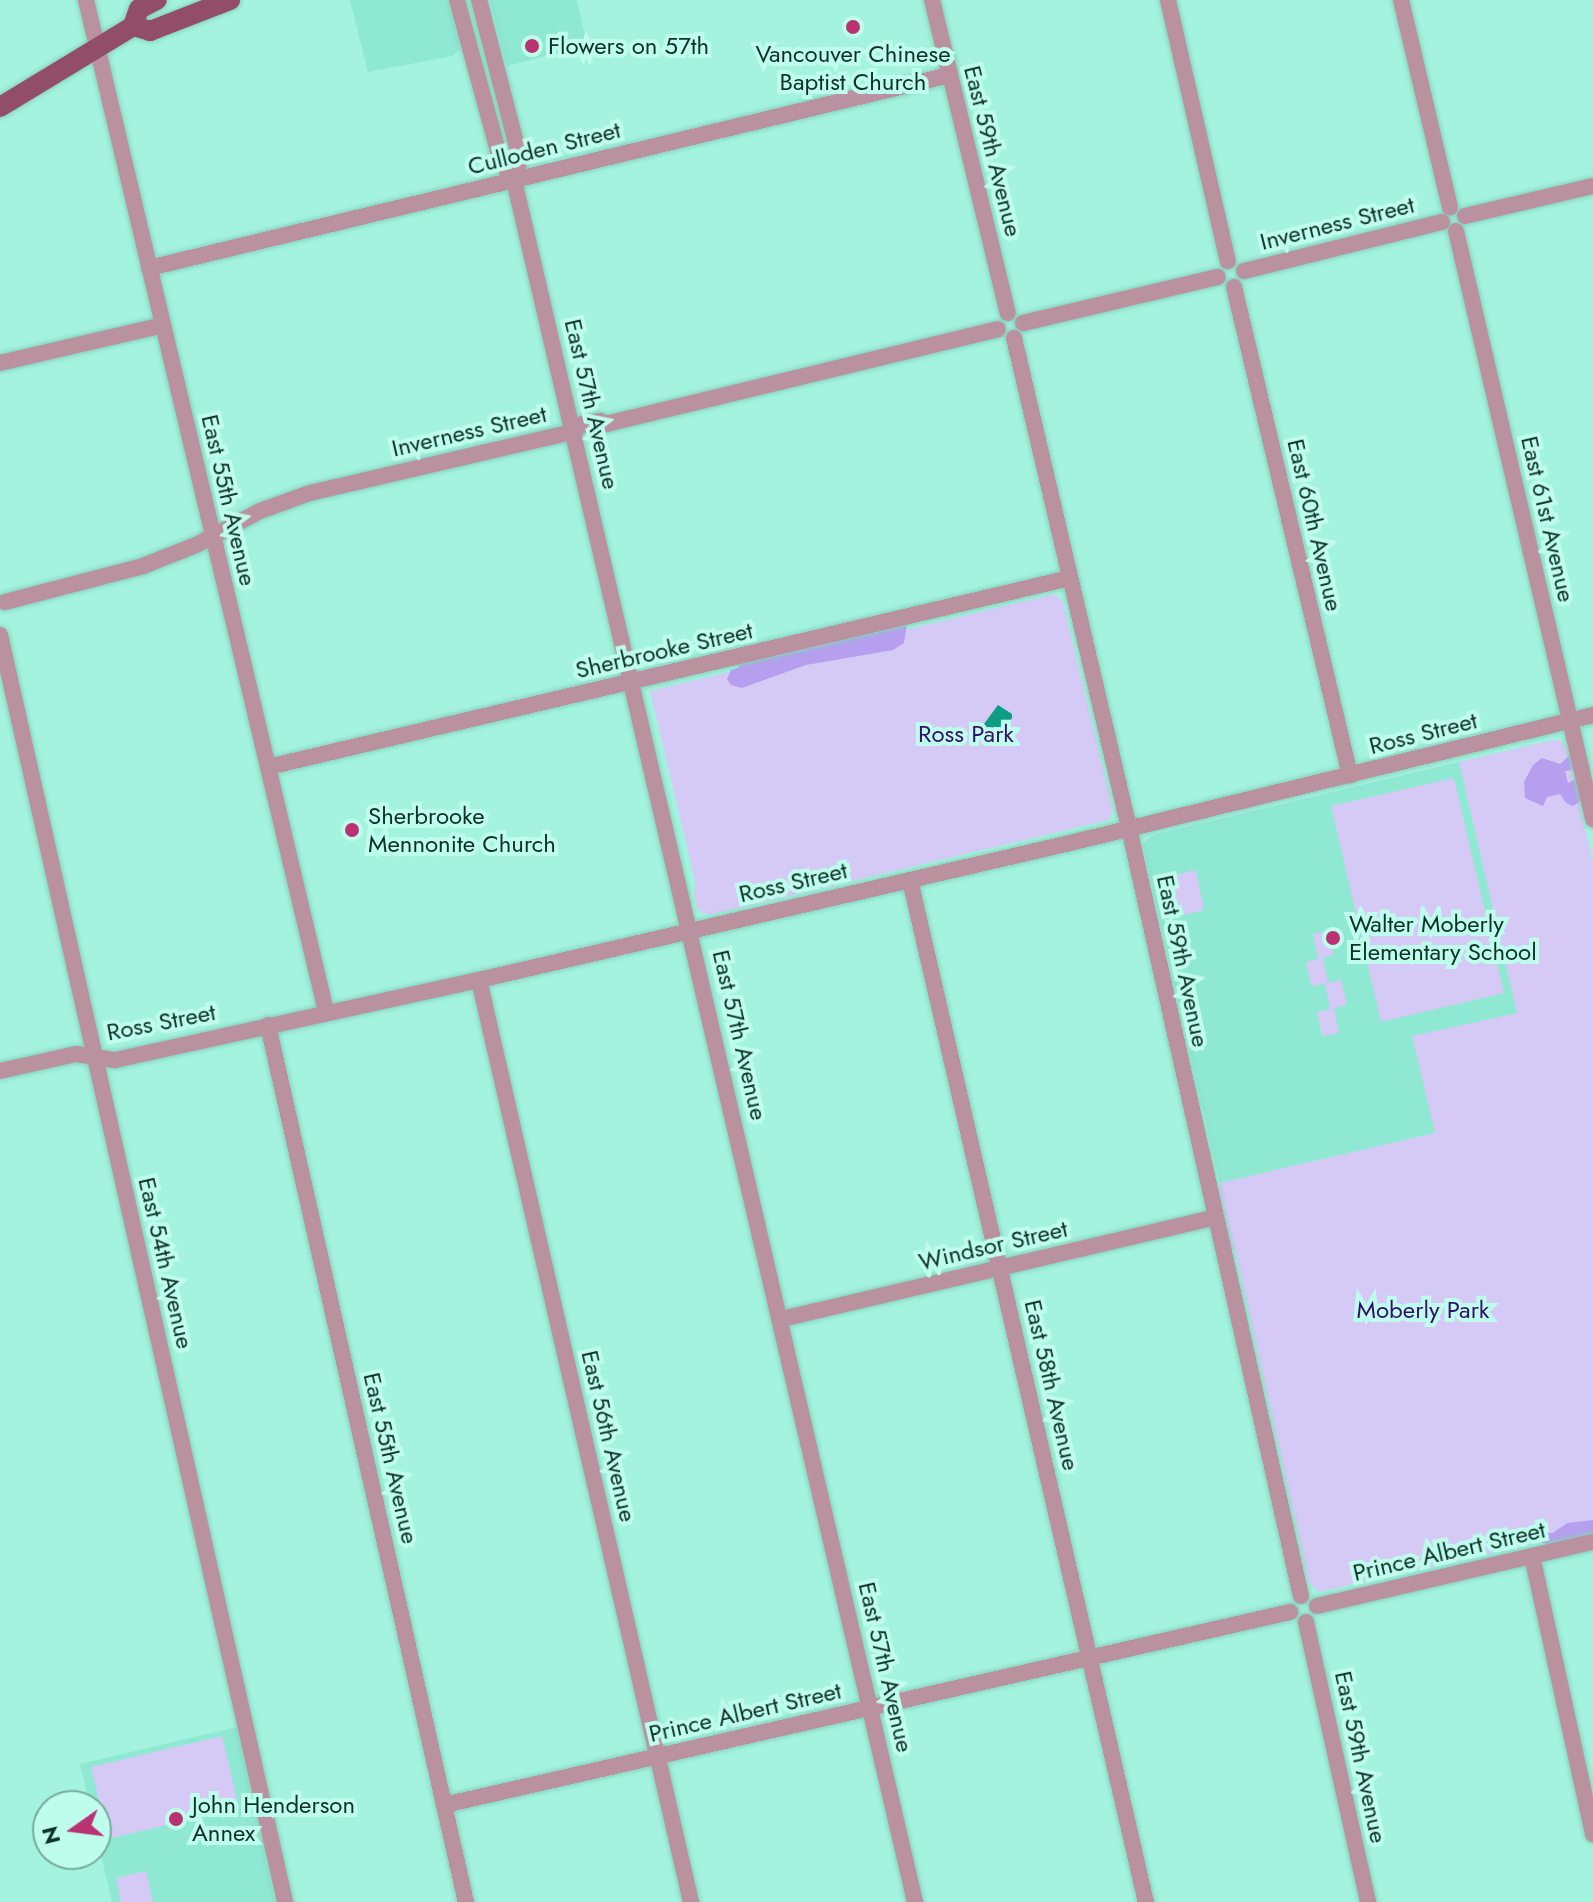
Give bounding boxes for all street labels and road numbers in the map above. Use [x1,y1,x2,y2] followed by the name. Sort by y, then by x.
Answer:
[958,63,1028,239] street label: East 59th Avenue
[465,115,623,181] street label: Culloden Street
[1257,190,1417,256] street label: Inverness Street
[558,316,626,492] street label: East 57th Avenue
[389,399,549,463] street label: Inverness Street
[195,412,263,588] street label: East 55th Avenue
[1515,433,1581,605] street label: East 61st Avenue
[1281,436,1349,614] street label: East 60th Avenue
[573,616,755,684] street label: Sherbrooke Street
[1366,706,1480,760] street label: Ross Street
[736,856,850,908] street label: Ross Street
[1151,872,1215,1050] street label: East 59th Avenue
[706,947,774,1123] street label: East 57th Avenue
[104,997,218,1047] street label: Ross Street
[132,1174,200,1352] street label: East 54th Avenue
[916,1214,1070,1276] street label: Windsor Street
[1018,1297,1086,1473] street label: East 58th Avenue
[575,1347,643,1525] street label: East 56th Avenue
[357,1370,425,1546] street label: East 55th Avenue
[1350,1515,1548,1587] street label: Prince Albert Street
[852,1579,920,1755] street label: East 57th Avenue
[1329,1668,1393,1846] street label: East 59th Avenue
[646,1676,844,1748] street label: Prince Albert Street

